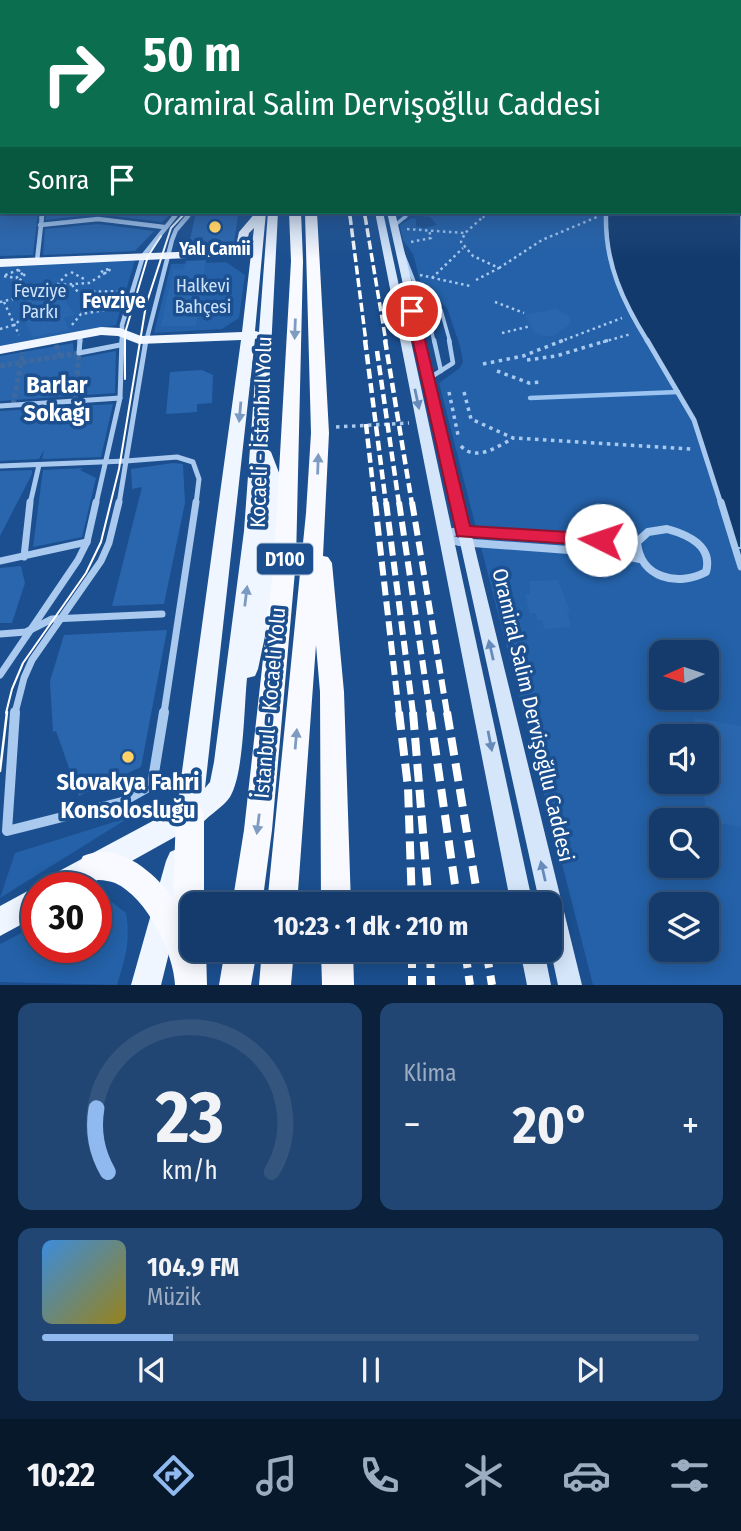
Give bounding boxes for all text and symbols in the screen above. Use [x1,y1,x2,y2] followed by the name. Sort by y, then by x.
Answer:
[143,25,241,84] text: 50 m
[28,28,119,119] icon: right
[143,85,601,123] text: Oramiral Salim Dervişoğllu Caddesi
[103,161,141,199] icon: arrive
[28,165,89,196] text: Sonra
[207,219,223,235] marker: Yalı Camii
[178,238,251,260] place label: Yalı Camii
[175,275,231,318] park label: Halkevi Bahçesi
[14,280,66,323] park label: Fevziye Parkı
[382,281,442,341] pin
[82,288,146,314] district label: Fevziye
[393,292,431,330] icon: arrive
[289,318,300,340] one-way arrow
[245,336,277,528] street label: Kocaeli - İstanbul Yolu
[24,371,90,427] district label: Barlar Sokağı
[411,388,422,410] one-way arrow
[234,401,245,423] one-way arrow
[313,452,324,474] one-way arrow
[564,503,638,577] position arrow
[257,544,313,574] road number: D100
[487,566,579,864] street label: Oramiral Salim Dervişoğllu Caddesi
[240,585,251,607] one-way arrow
[249,606,291,800] street label: İstanbul - Kocaeli Yolu
[485,638,496,660] one-way arrow
[649,640,719,710] north arrow
[649,640,719,962] map controls
[649,724,719,794] button: sound
[291,728,302,750] one-way arrow
[484,730,495,752] one-way arrow
[120,749,136,765] marker: Slovakya Fahri Konsolosluğu
[56,768,200,824] place label: Slovakya Fahri Konsolosluğu
[649,808,719,878] button: search
[253,813,264,835] one-way arrow
[538,860,549,882] one-way arrow
[21,872,112,963] speed limit sign: 30
[649,892,719,962] button: layers
[274,911,468,942] text: 10:23 · 1 dk · 210 m
[404,1059,457,1087] text: Klima
[155,1075,224,1162] text: 23
[513,1094,590,1157] text: 20°
[404,1102,421,1148] text: −
[682,1102,699,1148] text: +
[162,1156,218,1186] text: km/h
[147,1252,239,1283] text: 104.9 FM
[147,1283,201,1311] text: Müzik
[133,1351,171,1389] icon: previous
[352,1351,390,1389] icon: pause
[571,1351,609,1389] icon: next
[149,1451,198,1500] icon: directions
[252,1451,301,1500] icon: music
[355,1451,404,1500] icon: phone
[459,1451,508,1500] icon: climate
[562,1451,611,1500] icon: car
[665,1451,714,1500] icon: filters
[27,1456,95,1494] text: 10:22

